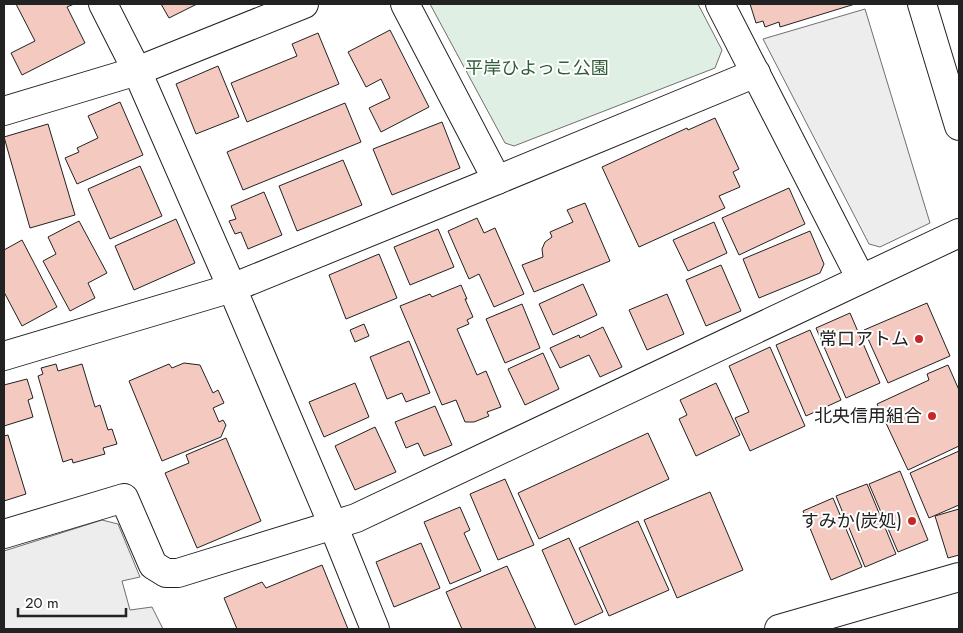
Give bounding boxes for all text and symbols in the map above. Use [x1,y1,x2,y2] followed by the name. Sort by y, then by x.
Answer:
[465,55,609,81] park label: 平岸ひよっこ公園
[819,326,909,352] place label: 常口アトム
[913,333,925,345] marker: 常口アトム
[814,403,922,429] place label: 北央信用組合
[926,410,938,422] marker: 北央信用組合
[801,508,902,534] place label: すみか(炭処)
[906,515,918,527] marker: すみか(炭処)
[18,586,125,618] scale bar
[25,592,59,614] text: 20 m

